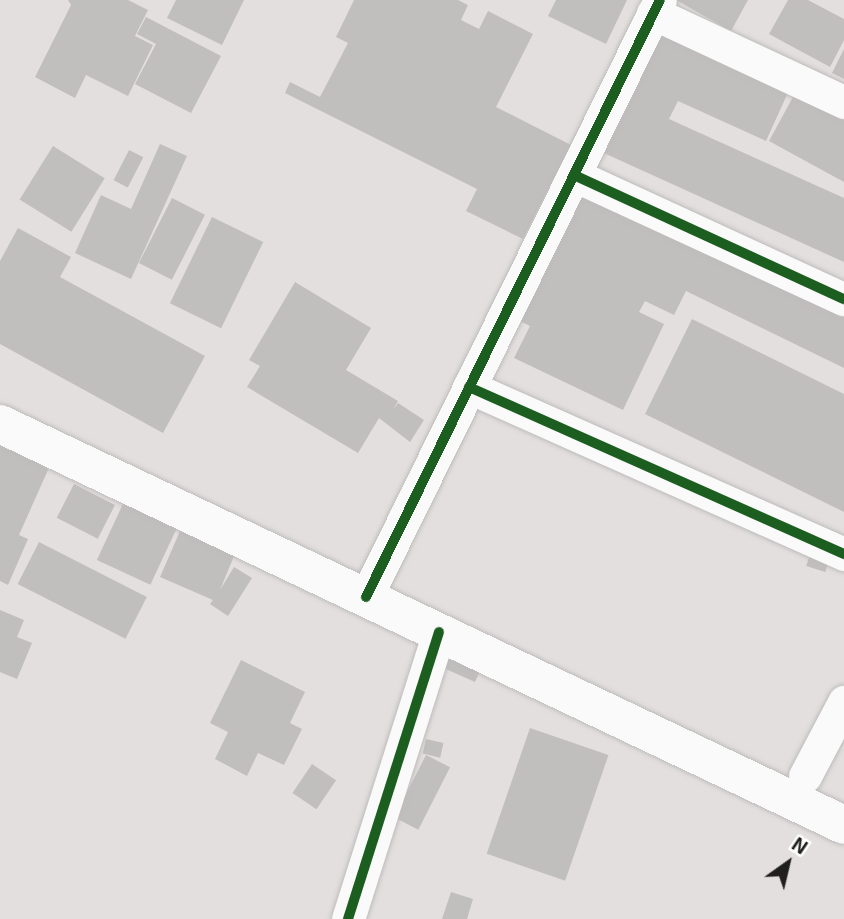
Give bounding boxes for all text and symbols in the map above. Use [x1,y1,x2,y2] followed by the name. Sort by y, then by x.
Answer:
[753,828,823,898] north arrow
[788,832,812,859] text: N

